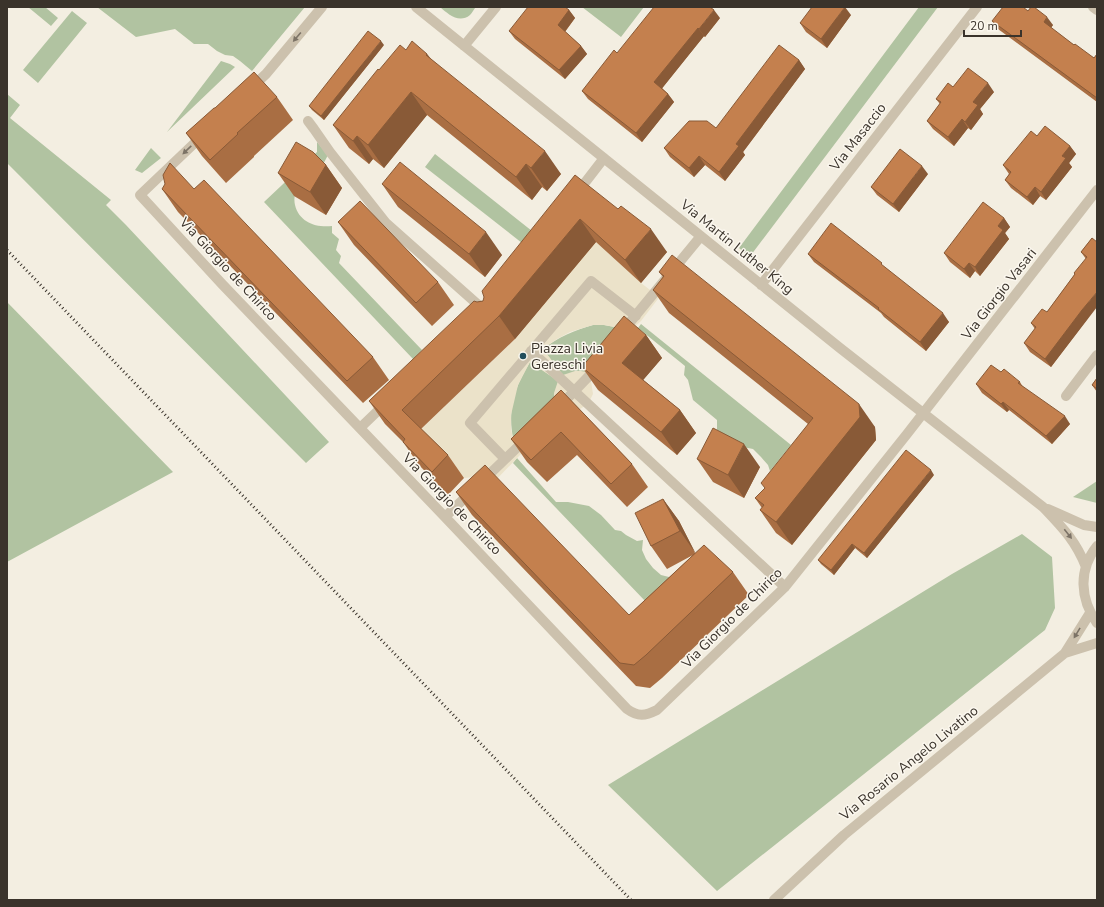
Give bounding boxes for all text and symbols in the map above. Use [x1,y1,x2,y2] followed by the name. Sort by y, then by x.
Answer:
[964,12,1021,38] scale bar
[970,18,998,34] text: 20 m
[292,31,301,42] one-way arrow
[825,99,891,176] street label: Via Masaccio
[182,145,192,155] one-way arrow
[676,195,798,299] street label: Via Martin Luther King
[174,212,281,325] street label: Via Giorgio de Chirico
[957,244,1041,345] street label: Via Giorgio Vasari
[531,339,603,374] place label: Piazza Livia Gereschi
[518,351,528,361] marker: Piazza Livia Gereschi
[398,448,506,559] street label: Via Giorgio de Chirico
[1064,529,1072,540] one-way arrow
[677,563,787,673] street label: Via Giorgio de Chirico
[1073,628,1081,638] one-way arrow
[835,701,982,826] street label: Via Rosario Angelo Livatino

